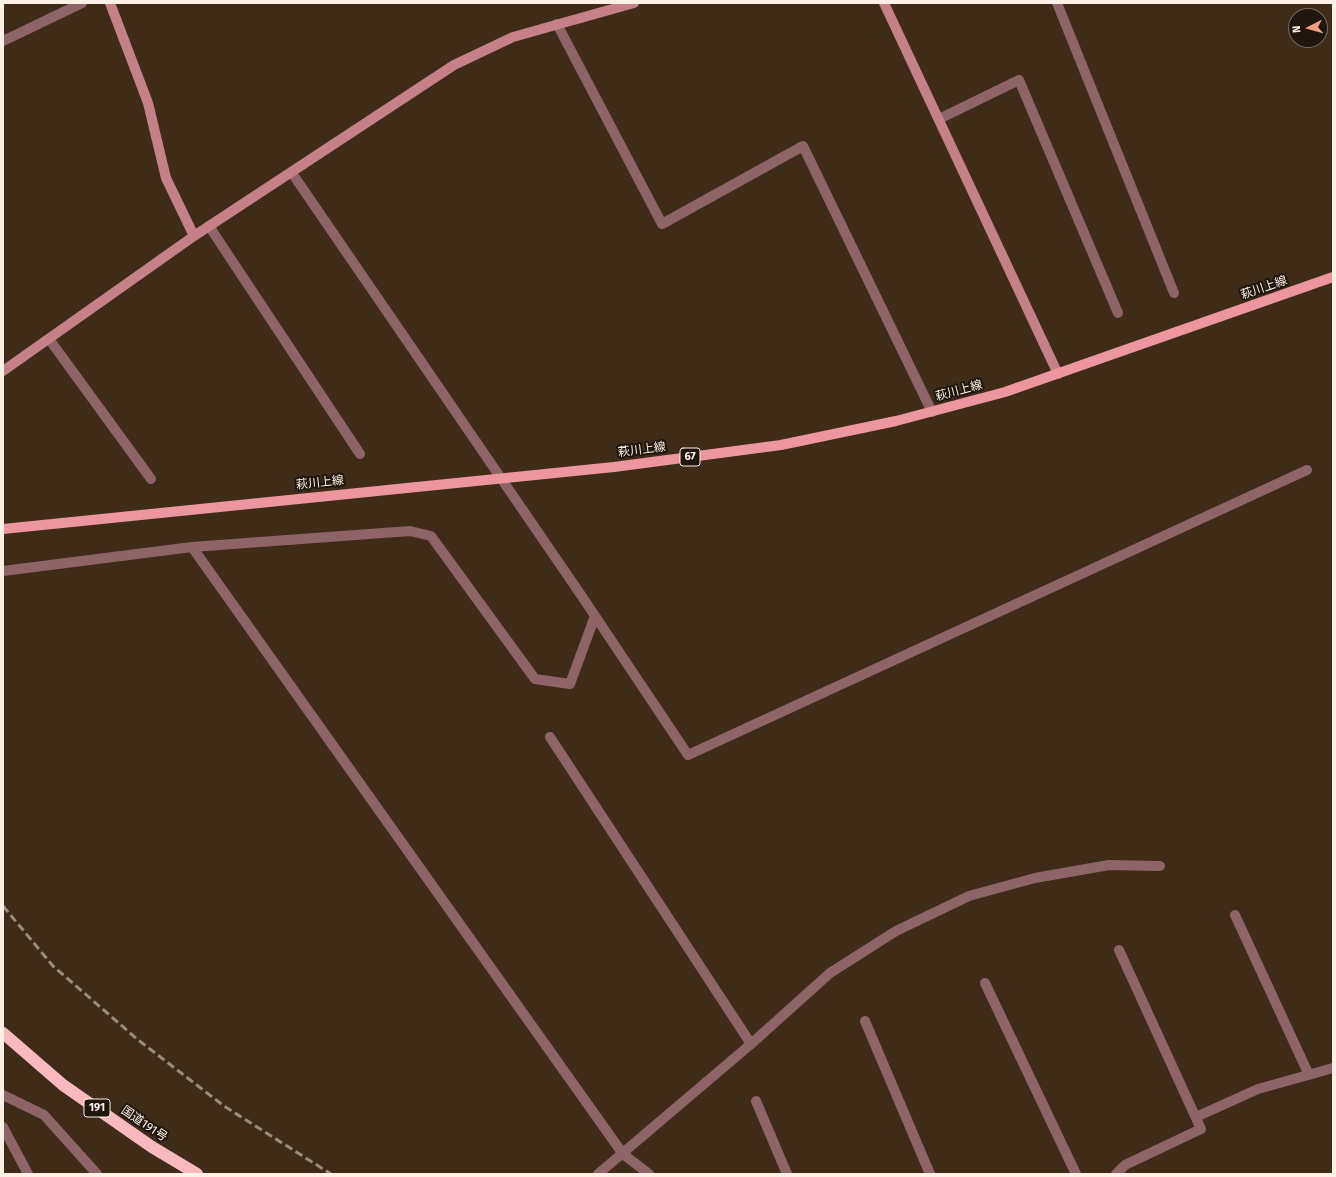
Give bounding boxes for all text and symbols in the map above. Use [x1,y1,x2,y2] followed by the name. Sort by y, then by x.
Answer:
[1288,8,1328,48] north arrow
[1290,25,1303,34] text: N
[1239,273,1289,303] street label: 萩川上線
[934,378,984,404] street label: 萩川上線
[617,440,667,460] street label: 萩川上線
[680,448,700,466] road number: 67
[295,473,345,493] street label: 萩川上線
[84,1099,110,1117] road number: 191
[118,1103,170,1145] street label: 国道191号

